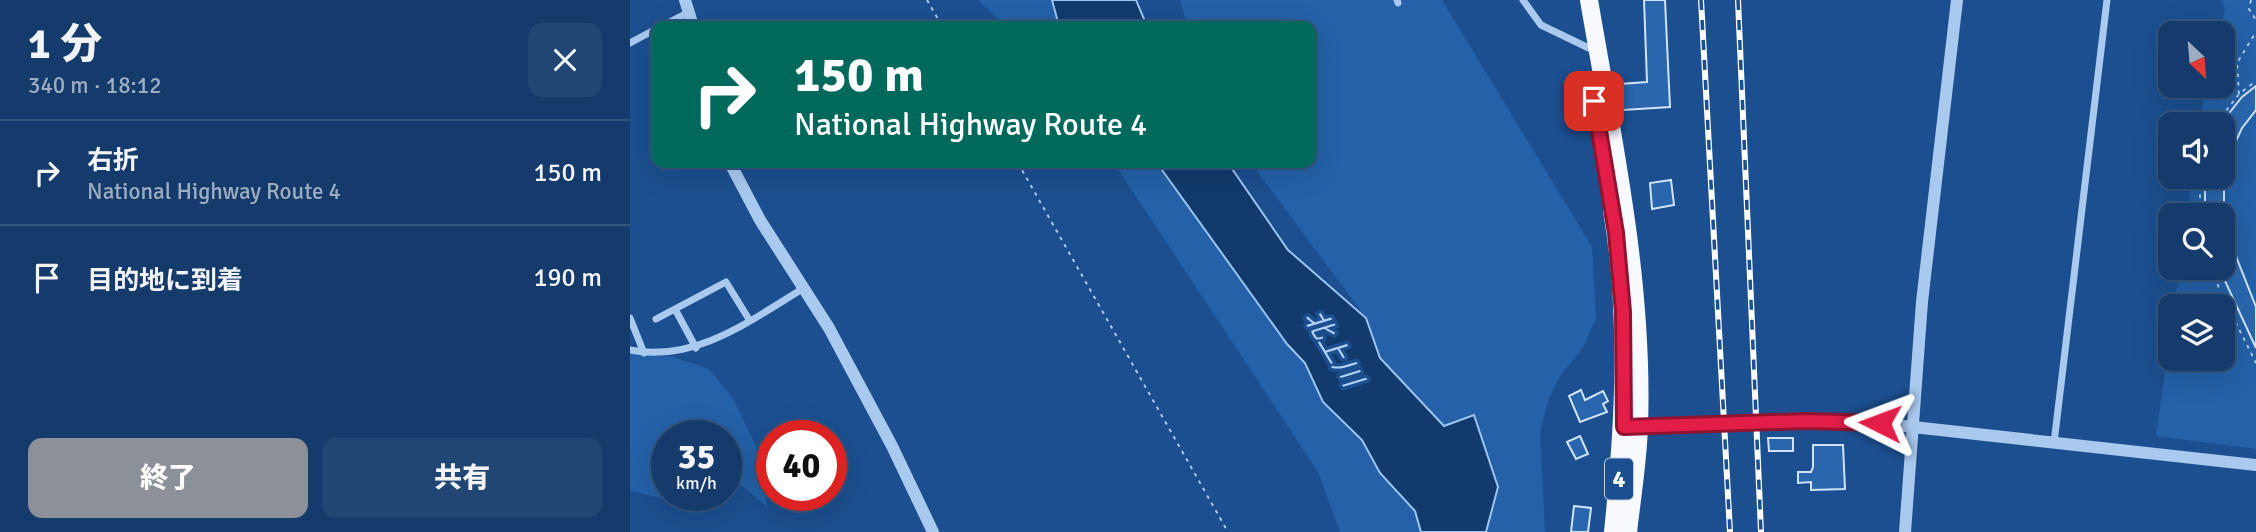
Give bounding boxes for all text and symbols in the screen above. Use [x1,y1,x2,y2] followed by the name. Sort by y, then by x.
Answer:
[28,19,102,70] text: 1 分
[2158,21,2235,98] north arrow
[2158,21,2235,371] map controls
[528,23,602,97] button: close
[794,45,924,105] text: 150 m
[679,49,770,140] icon: right
[28,71,162,100] text: 340 m · 18:12
[1564,71,1624,131] pin
[1575,82,1613,120] icon: arrive
[794,105,1147,144] text: National Highway Route 4
[2158,112,2235,189] button: sound
[87,145,139,177] text: 右折
[28,154,66,192] icon: right
[533,157,602,189] text: 150 m
[87,177,341,206] text: National Highway Route 4
[2158,203,2235,280] button: search
[28,259,66,297] icon: arrive
[533,262,602,294] text: 190 m
[87,265,243,297] text: 目的地に到着
[2158,294,2235,371] button: layers
[1297,303,1371,395] water label: 北上川
[1843,386,1917,460] position arrow
[756,420,847,511] speed limit sign: 40
[678,435,715,478] text: 35
[28,438,308,518] button: 終了
[322,438,602,518] button: 共有
[1605,458,1633,500] road number: 4
[676,472,717,494] text: km/h

